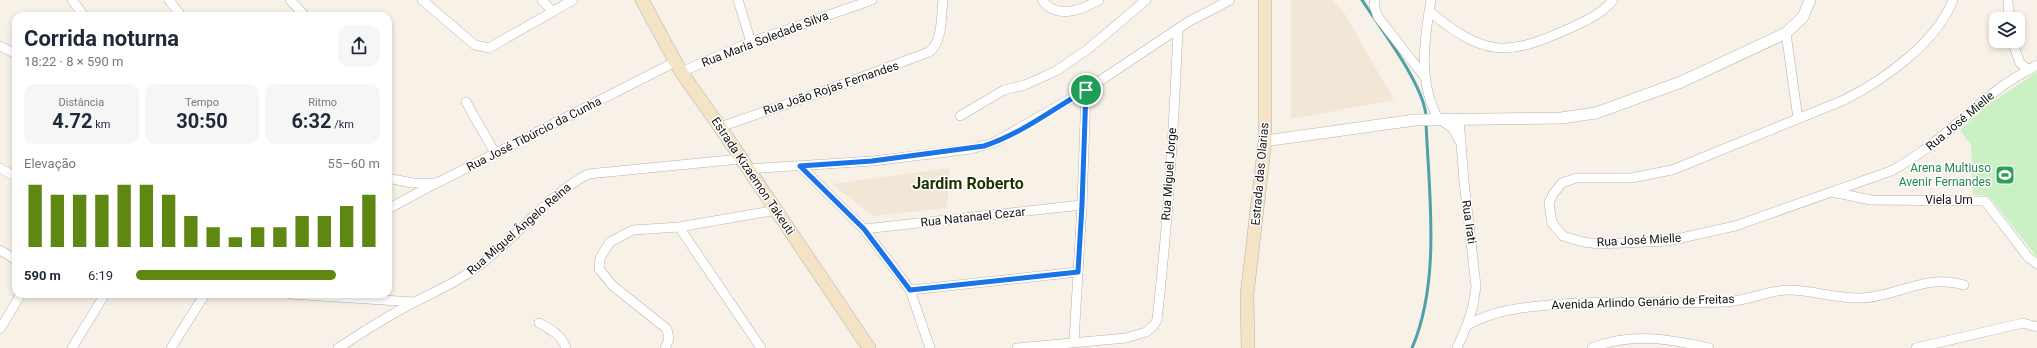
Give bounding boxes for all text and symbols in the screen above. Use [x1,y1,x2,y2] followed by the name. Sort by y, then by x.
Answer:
[700,8,830,70] street label: Rua Maria Soledade Silva
[1989,12,2025,48] map controls
[1989,12,2025,48] button: layers
[338,25,380,67] button: share
[24,26,179,51] text: Corrida noturna
[24,54,123,69] text: 18:22 · 8 × 590 m
[762,58,900,118] street label: Rua João Rojas Fernandes
[1069,73,1103,107] pin
[1075,79,1097,101] icon: arrive
[1923,88,1997,154] street label: Rua José Mielle
[464,94,604,174] street label: Rua José Tibúrcio da Cunha
[59,96,104,109] text: Distância
[185,96,219,109] text: Tempo
[308,96,337,109] text: Ritmo
[52,109,92,133] text: 4.72
[176,109,228,133] text: 30:50
[291,109,331,133] text: 6:32
[708,115,798,237] street label: Estrada Kizaemon Takeuti
[92,118,110,131] text: km
[331,118,354,131] text: /km
[1249,122,1271,226] street label: Estrada das Olarias
[1159,127,1179,221] street label: Rua Miguel Jorge
[24,156,76,171] text: Elevação
[328,156,380,171] text: 55–60 m
[1899,161,1991,189] place label: Arena Multiuso Avenir Fernandes
[1994,164,2016,186] sports icon: Arena Multiuso Avenir Fernandes
[912,174,1024,193] district label: Jardim Roberto
[464,179,574,278] street label: Rua Miguel Ângelo Reina
[1925,193,1973,207] street label: Viela Um
[1459,199,1479,245] street label: Rua Irati
[920,205,1026,229] street label: Rua Natanael Cezar
[1596,231,1682,249] street label: Rua José Mielle
[24,268,61,283] text: 590 m
[88,268,113,283] text: 6:19
[1551,292,1735,312] street label: Avenida Arlindo Genário de Freitas

